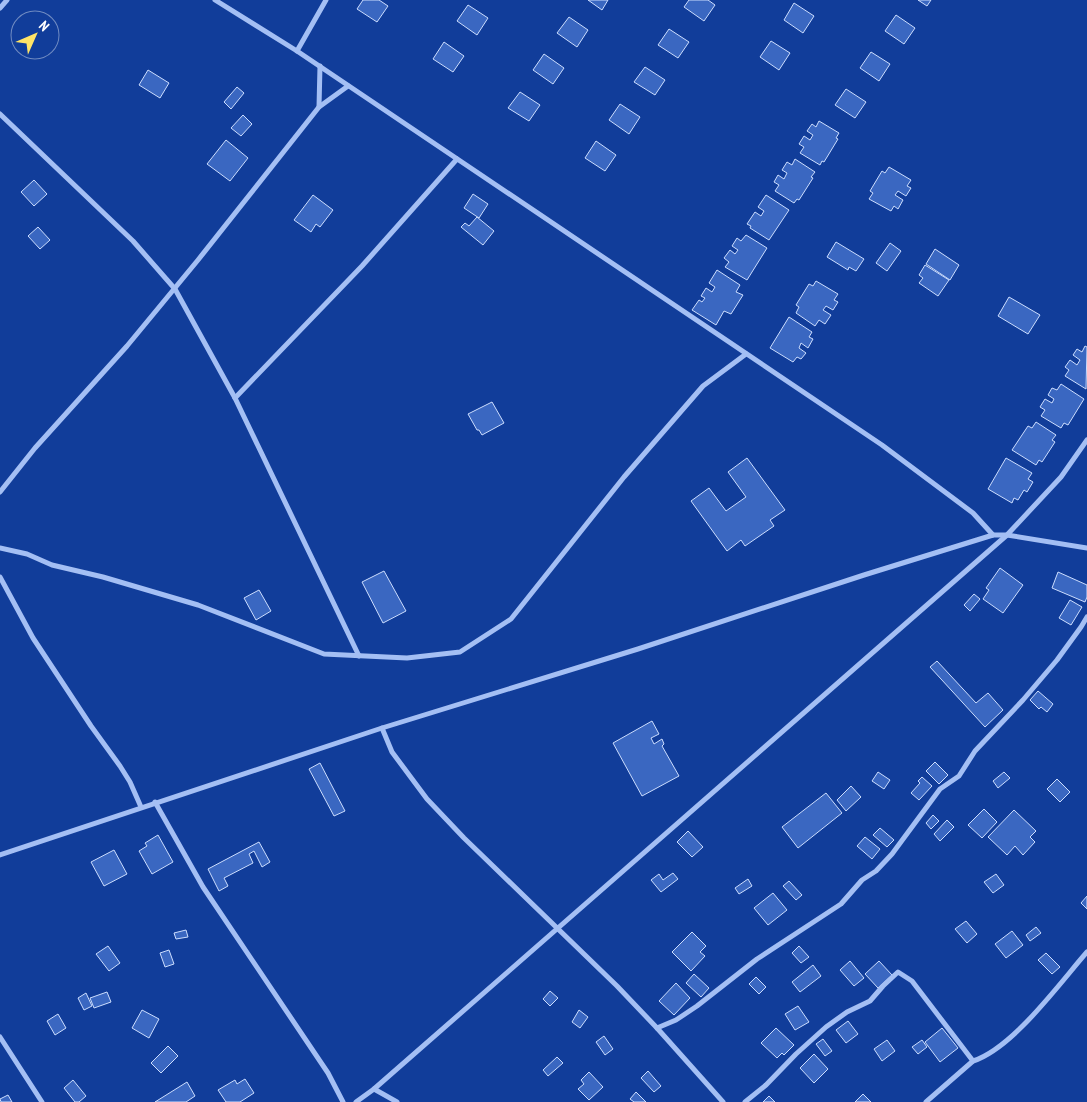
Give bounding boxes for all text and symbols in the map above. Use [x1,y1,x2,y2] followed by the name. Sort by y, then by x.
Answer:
[10,10,60,60] north arrow
[35,17,53,35] text: N

